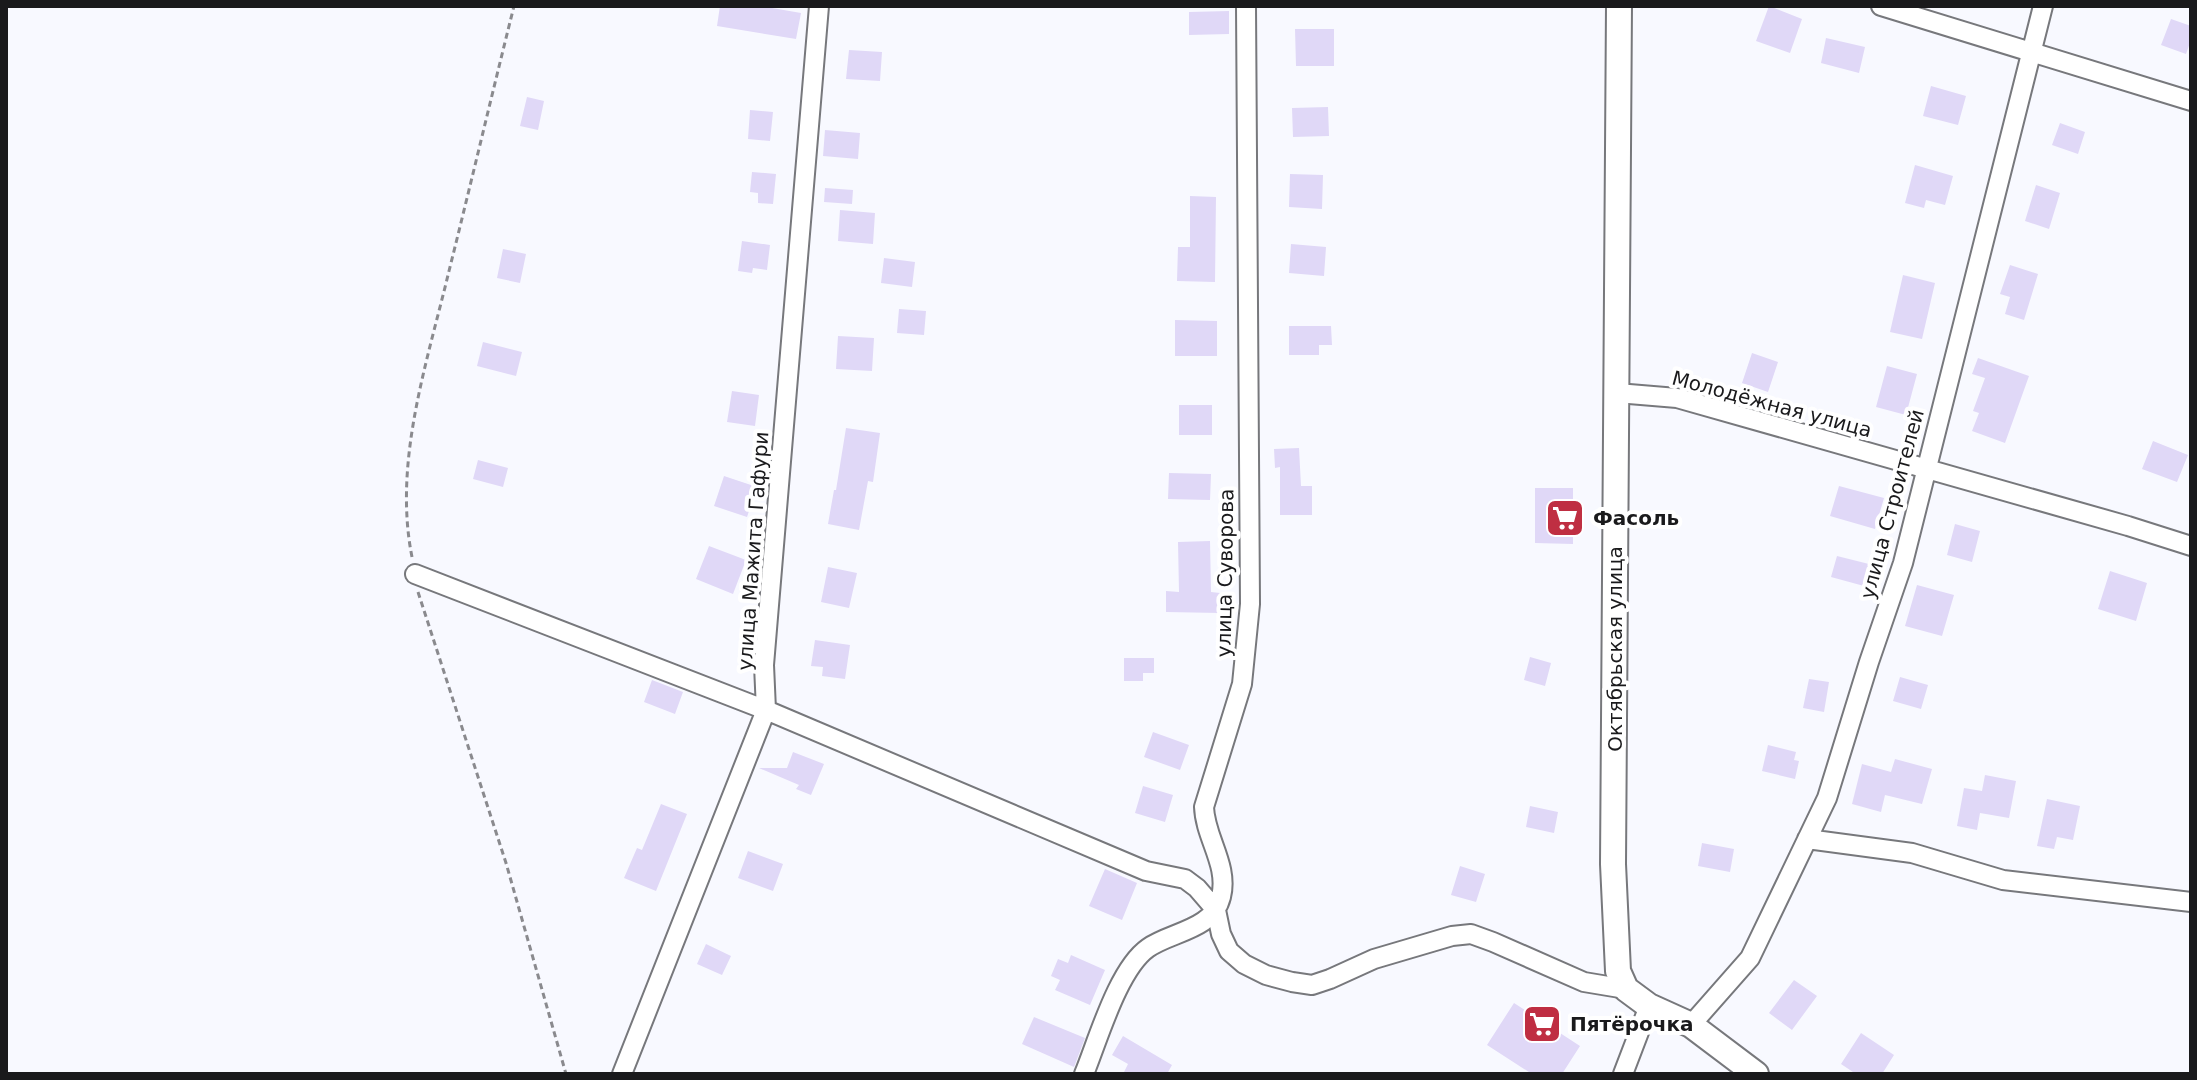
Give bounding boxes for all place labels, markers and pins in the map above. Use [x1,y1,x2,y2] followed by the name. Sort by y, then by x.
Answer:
[1544,497,1586,539] supermarket icon: Фасоль
[1593,506,1679,530] place label: Фасоль
[1521,1003,1563,1045] supermarket icon: Пятёрочка
[1570,1012,1694,1036] place label: Пятёрочка

